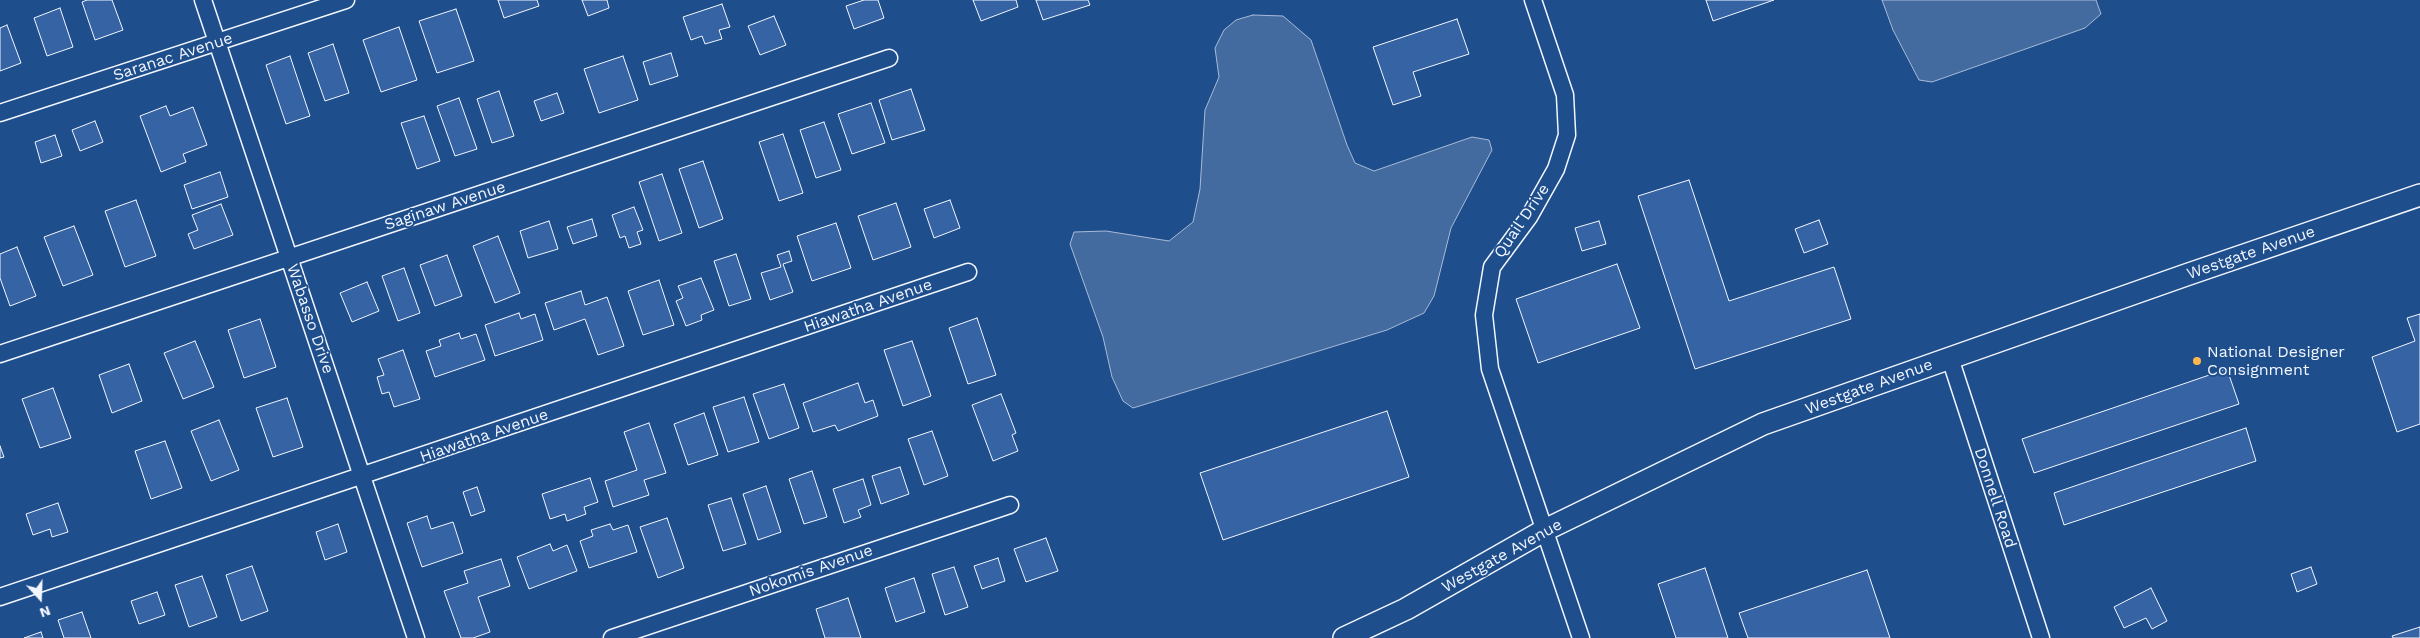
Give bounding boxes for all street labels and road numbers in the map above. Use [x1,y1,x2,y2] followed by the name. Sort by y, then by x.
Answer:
[111,29,235,85] street label: Saranac Avenue
[382,177,508,235] street label: Saginaw Avenue
[1490,180,1554,262] street label: Quail Drive
[2184,222,2318,284] street label: Westgate Avenue
[282,262,338,376] street label: Wabasso Drive
[801,275,935,337] street label: Hiawatha Avenue
[1803,355,1935,419] street label: Westgate Avenue
[417,405,551,467] street label: Hiawatha Avenue
[1970,445,2020,551] street label: Donnell Road
[1439,515,1565,597] street label: Westgate Avenue
[747,541,875,601] street label: Nokomis Avenue

